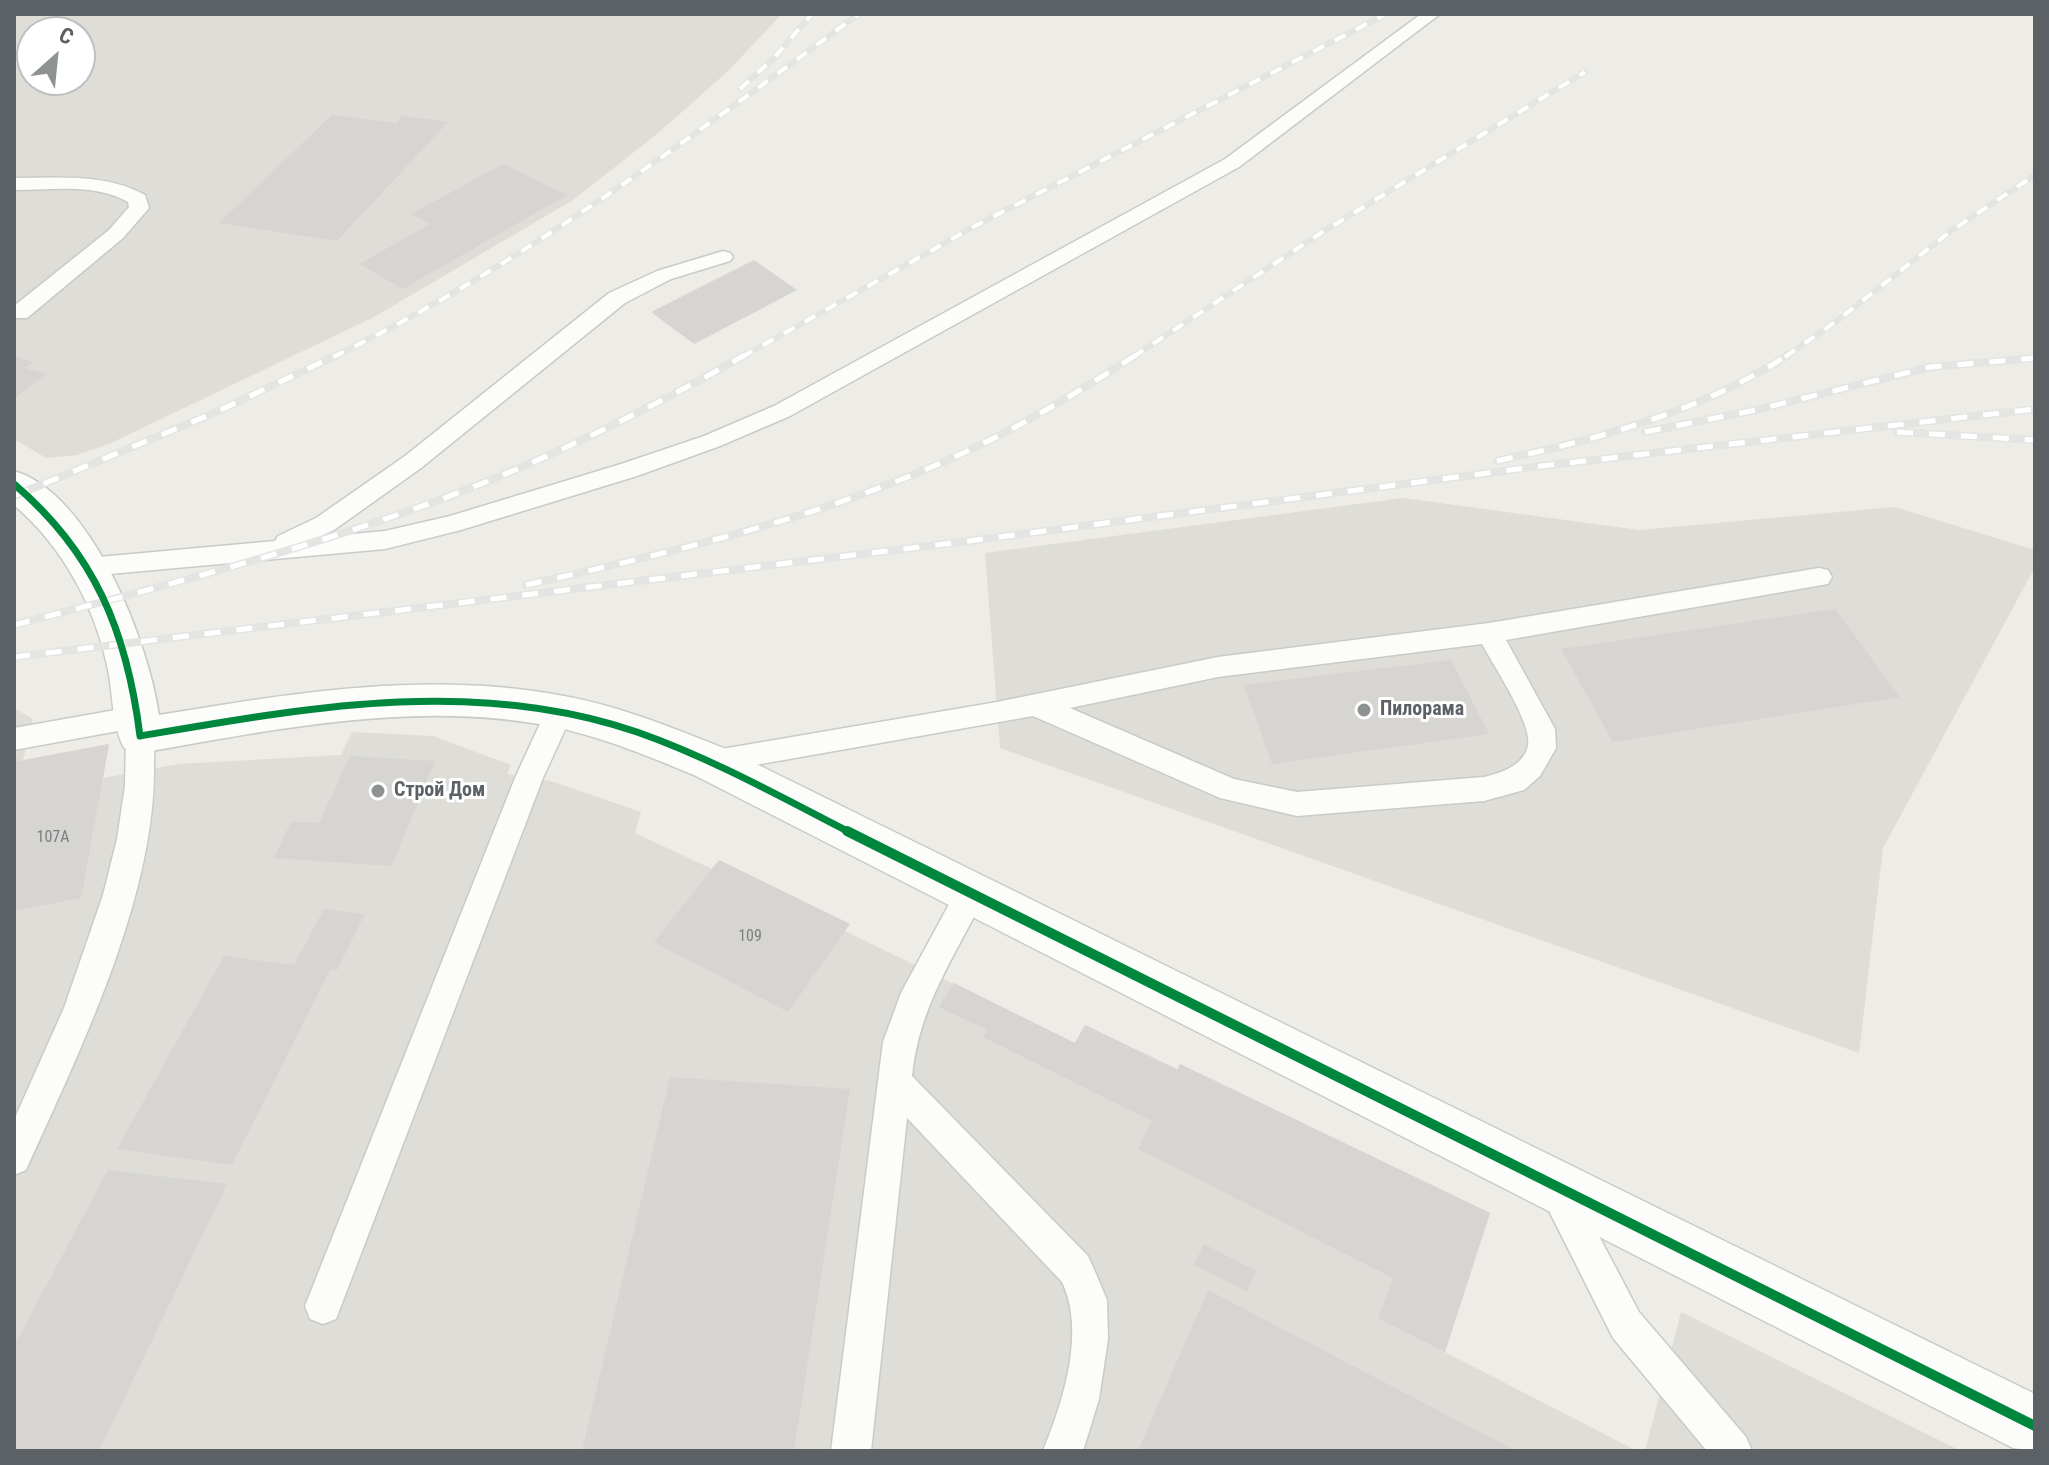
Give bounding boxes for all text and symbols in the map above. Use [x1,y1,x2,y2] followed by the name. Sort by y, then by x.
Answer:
[16,16,96,96] north arrow
[55,22,77,50] text: С
[1380,698,1464,722] place label: Пилорама
[1355,701,1373,719] marker: Пилорама
[394,779,485,803] place label: Строй Дом
[369,782,387,800] marker: Строй Дом
[37,828,69,848] house number: 107А
[738,927,762,947] house number: 109

